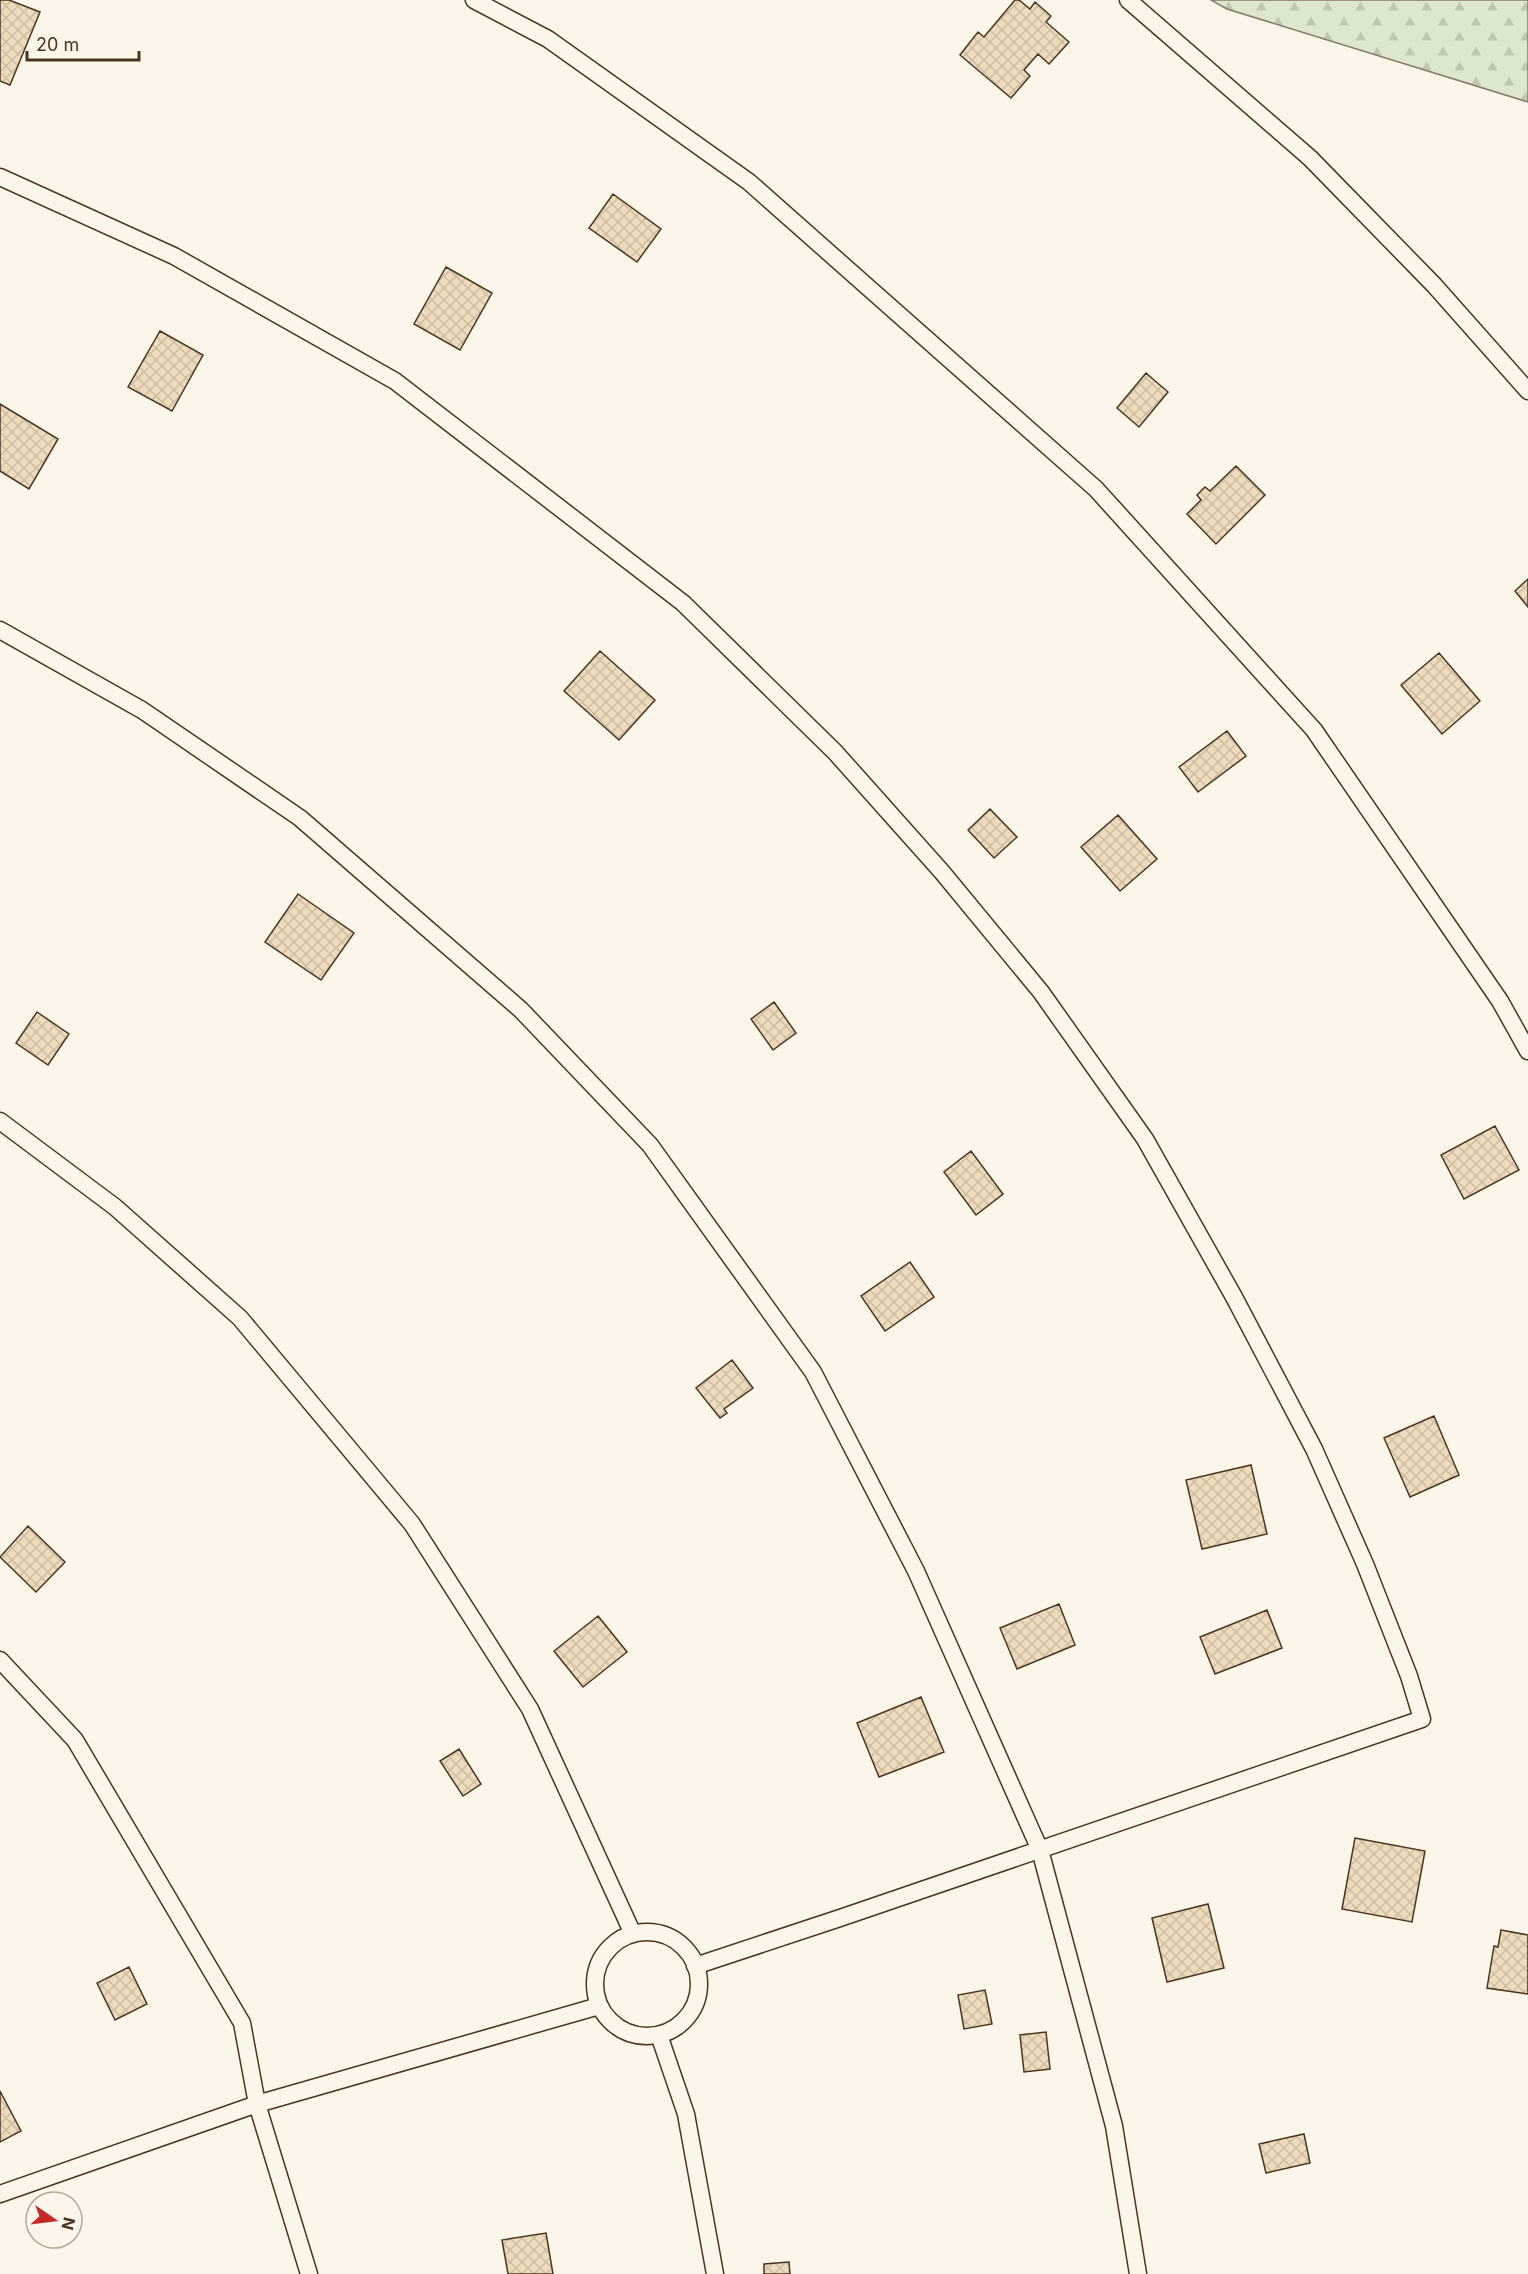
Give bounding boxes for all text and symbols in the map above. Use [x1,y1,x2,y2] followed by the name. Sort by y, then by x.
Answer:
[27,24,140,62] scale bar
[36,34,79,55] text: 20 m
[24,2190,84,2250] north arrow
[57,2215,80,2232] text: N

